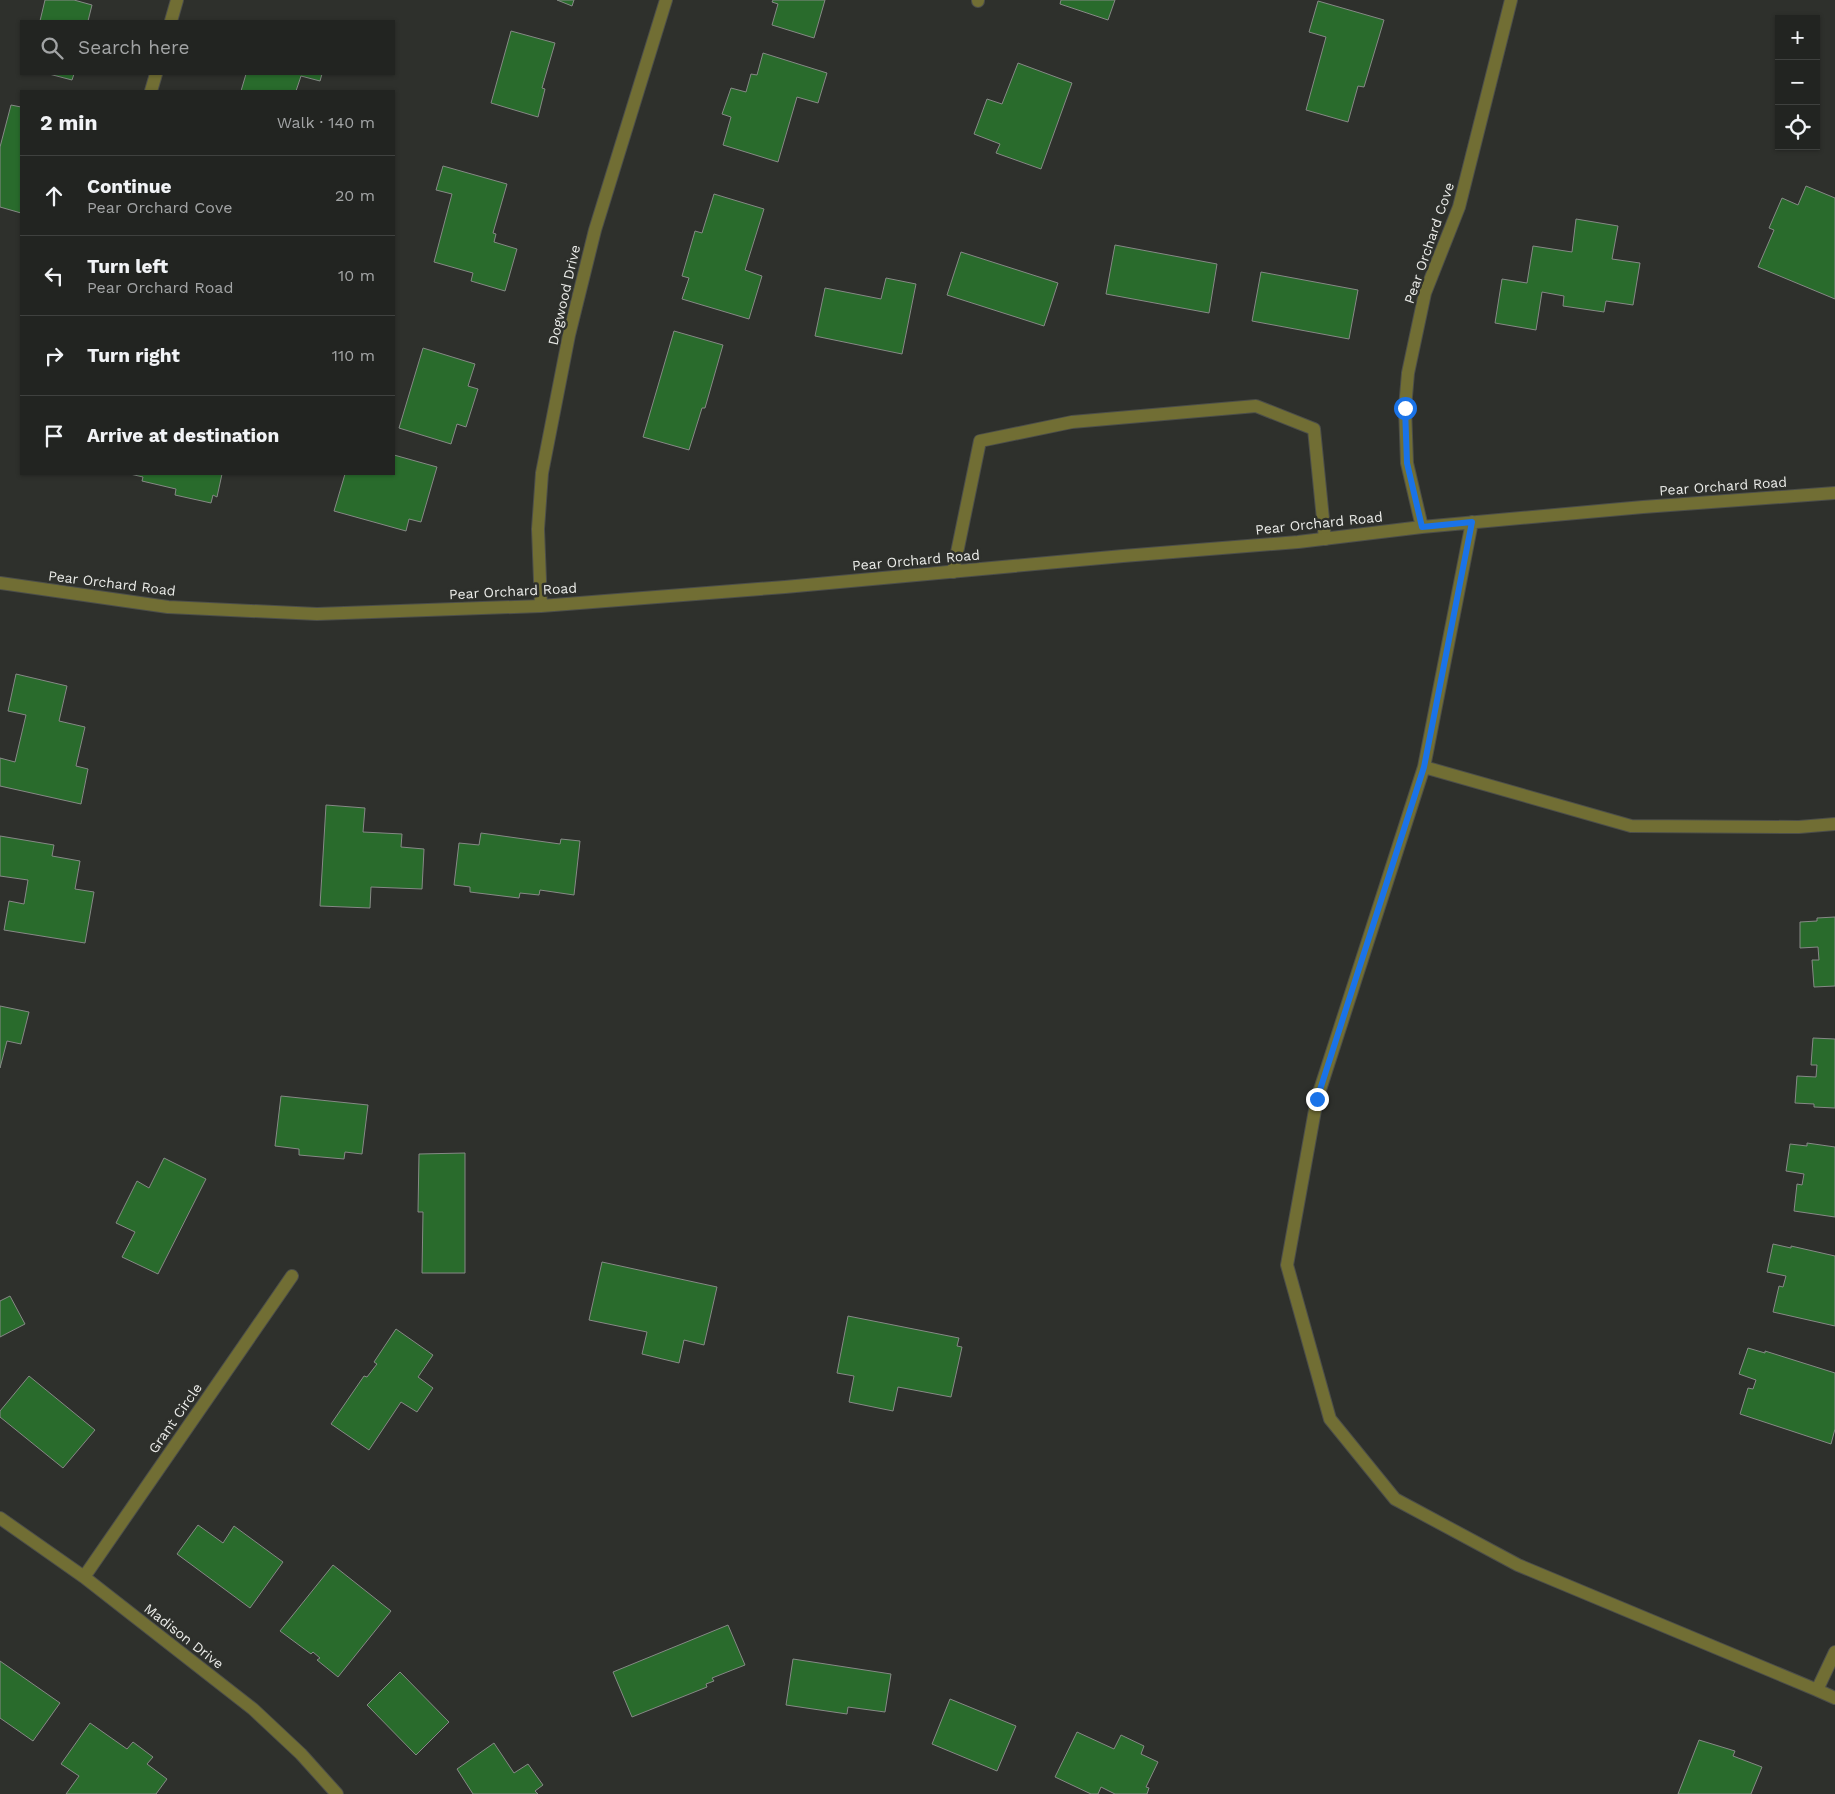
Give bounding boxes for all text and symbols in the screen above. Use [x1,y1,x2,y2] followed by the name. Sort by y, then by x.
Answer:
[1775,15,1820,150] map controls
[1775,15,1820,60] button: +
[20,20,395,75] search box
[38,34,66,62] icon: search
[78,36,189,59] text: Search here
[1775,60,1820,105] button: −
[1775,105,1820,150] button: locate
[40,110,97,135] text: 2 min
[277,113,375,132] text: Walk · 140 m
[87,175,171,198] text: Continue
[1401,180,1457,306] street label: Pear Orchard Cove
[40,182,68,210] icon: ahead
[335,186,375,205] text: 20 m
[87,198,233,217] text: Pear Orchard Cove
[545,243,583,347] street label: Dogwood Drive
[87,255,168,278] text: Turn left
[40,262,68,290] icon: left
[338,266,375,285] text: 10 m
[87,278,233,297] text: Pear Orchard Road
[40,342,68,370] icon: right
[87,344,180,367] text: Turn right
[332,346,375,365] text: 110 m
[1394,397,1417,420] route start
[40,422,68,450] icon: arrive
[87,424,279,447] text: Arrive at destination
[1659,474,1787,498] street label: Pear Orchard Road
[1254,508,1384,538] street label: Pear Orchard Road
[851,546,981,574] street label: Pear Orchard Road
[47,567,177,599] street label: Pear Orchard Road
[449,580,577,602] street label: Pear Orchard Road
[1306,1088,1329,1111] route end
[145,1380,205,1456] street label: Grant Circle
[141,1600,227,1672] street label: Madison Drive

